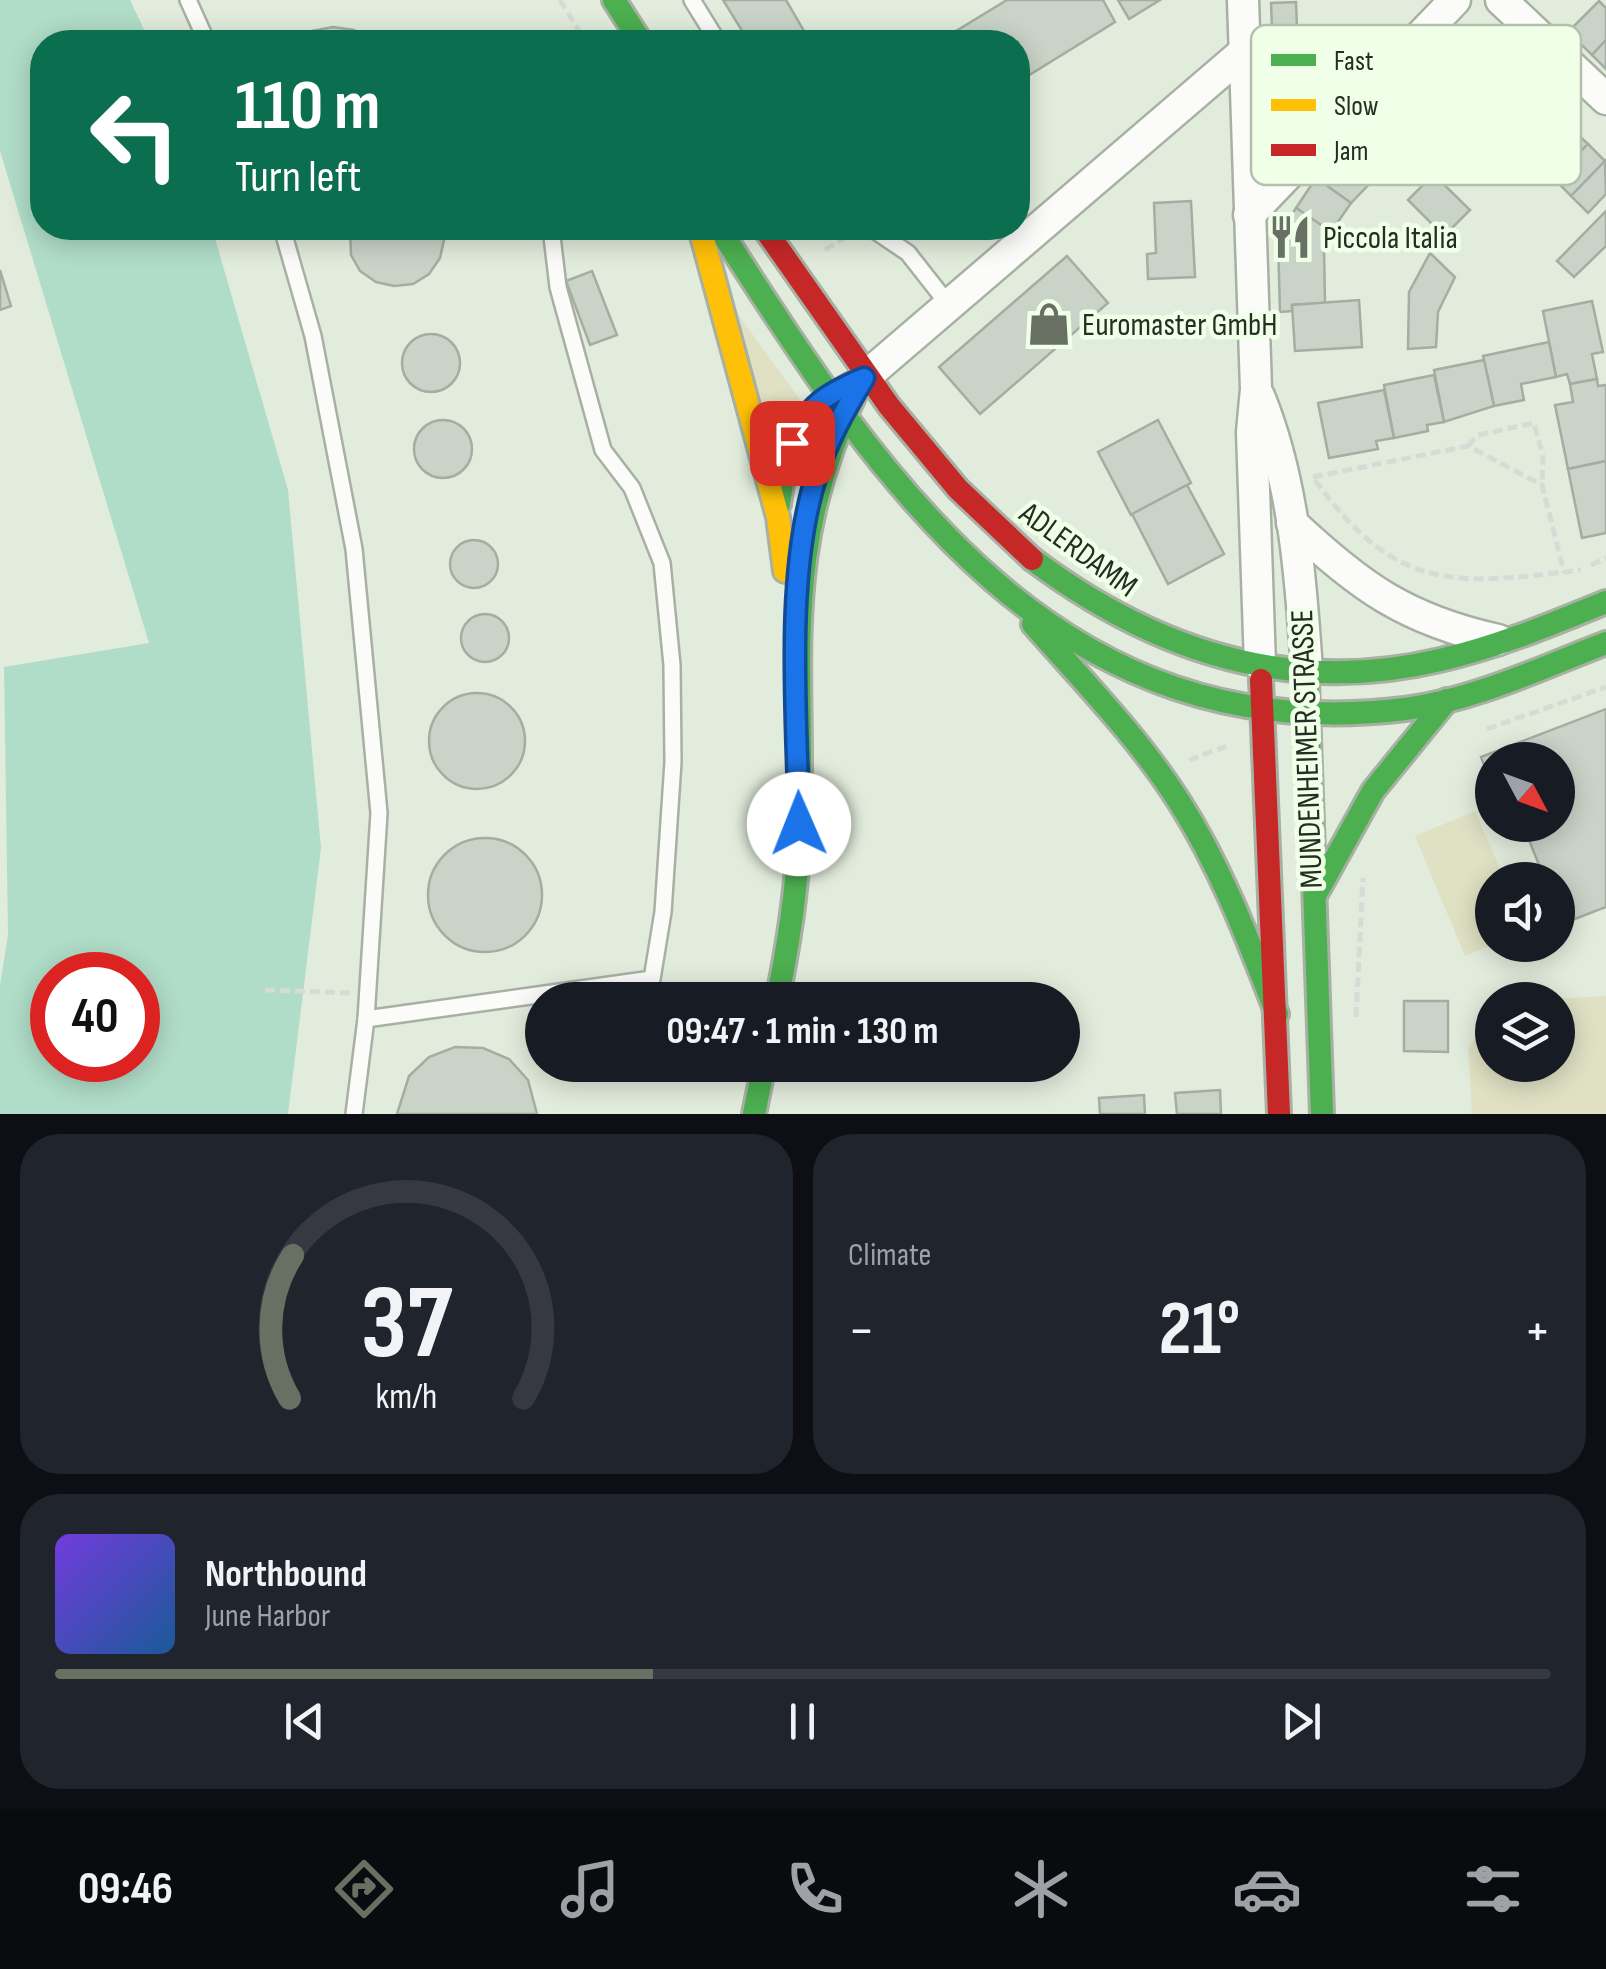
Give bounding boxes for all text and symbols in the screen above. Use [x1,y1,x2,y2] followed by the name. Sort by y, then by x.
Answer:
[1251,25,1581,185] legend
[1334,45,1373,78] text: Fast
[235,65,381,149] text: 110 m
[70,70,200,200] icon: left
[1334,90,1379,123] text: Slow
[1333,135,1369,168] text: Jam
[235,150,361,205] text: Turn left
[1266,213,1314,261] restaurant icon: Piccola Italia
[1323,219,1458,258] place label: Piccola Italia
[1025,300,1073,348] shop icon: Euromaster GmbH
[1082,306,1278,345] place label: Euromaster GmbH
[750,401,835,486] pin
[765,416,820,471] icon: arrive
[1011,494,1145,606] street label: ADLERDAMM
[1283,609,1332,889] street label: MUNDENHEIMER STRASSE
[1475,742,1575,842] north arrow
[1475,742,1575,1082] map controls
[747,772,851,876] position arrow
[1475,862,1575,962] button: sound
[30,952,160,1082] speed limit sign: 40
[1475,982,1575,1082] button: layers
[667,1009,938,1054] text: 09:47 · 1 min · 130 m
[848,1236,931,1275] text: Climate
[361,1262,453,1387] text: 37
[1159,1285,1240,1376] text: 21°
[848,1298,875,1365] text: −
[1524,1298,1551,1365] text: +
[376,1376,437,1419] text: km/h
[205,1552,367,1597] text: Northbound
[205,1597,330,1636] text: June Harbor
[277,1694,332,1749] icon: previous
[775,1694,830,1749] icon: pause
[1274,1694,1329,1749] icon: next
[329,1854,399,1924] icon: directions
[555,1854,625,1924] icon: music
[780,1854,850,1924] icon: phone
[1006,1854,1076,1924] icon: climate
[1232,1854,1302,1924] icon: car
[1458,1854,1528,1924] icon: filters
[78,1862,173,1917] text: 09:46

